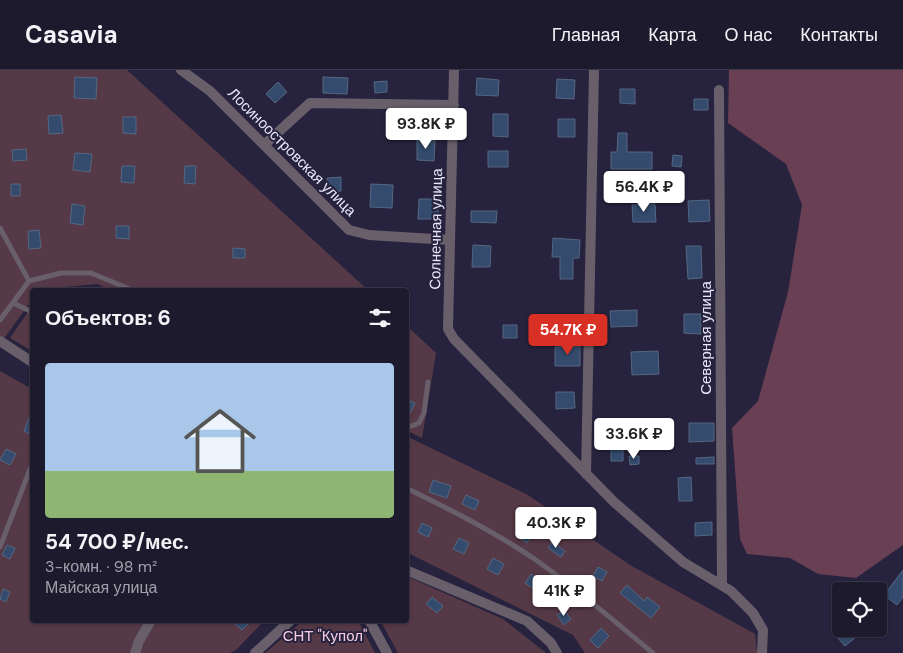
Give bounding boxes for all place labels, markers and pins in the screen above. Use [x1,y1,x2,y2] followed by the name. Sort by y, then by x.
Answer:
[380,108,472,150] pin: 93.8K ₽
[598,170,690,213] pin: 56.4K ₽
[522,314,614,356] pin: 54.7K ₽
[588,418,680,460] pin: 33.6K ₽
[510,506,602,549] pin: 40.3K ₽
[529,574,599,617] pin: 41K ₽

